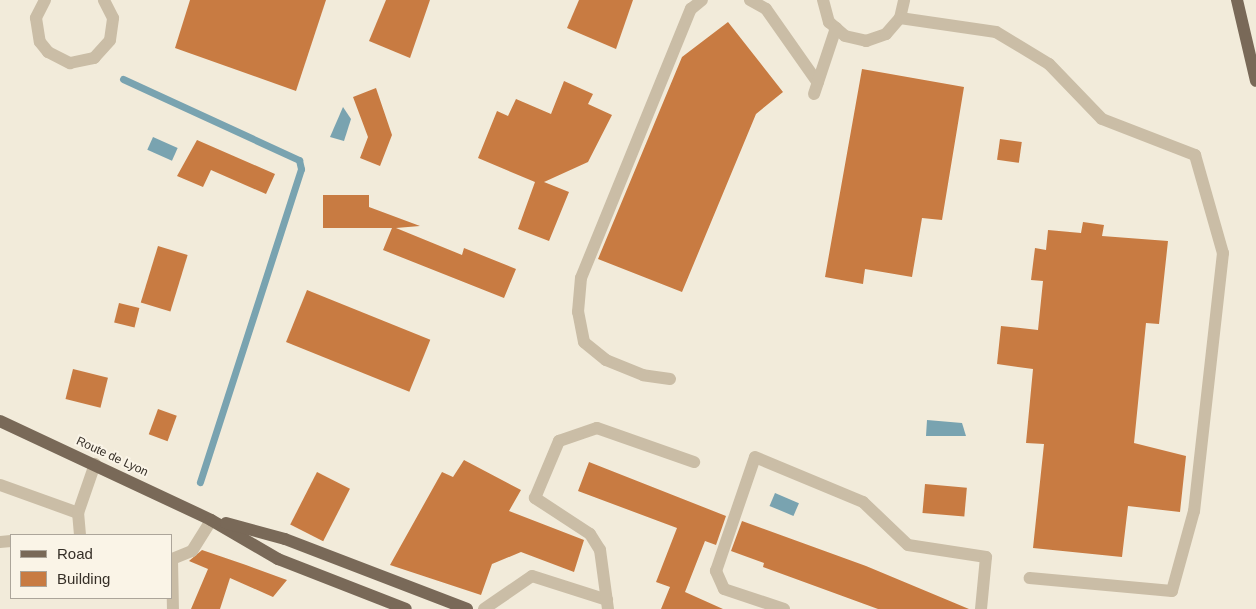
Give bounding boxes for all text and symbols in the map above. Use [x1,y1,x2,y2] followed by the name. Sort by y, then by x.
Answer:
[74,434,150,480] street label: Route de Lyon
[10,534,172,599] legend
[57,545,93,562] text: Road
[57,570,110,587] text: Building

